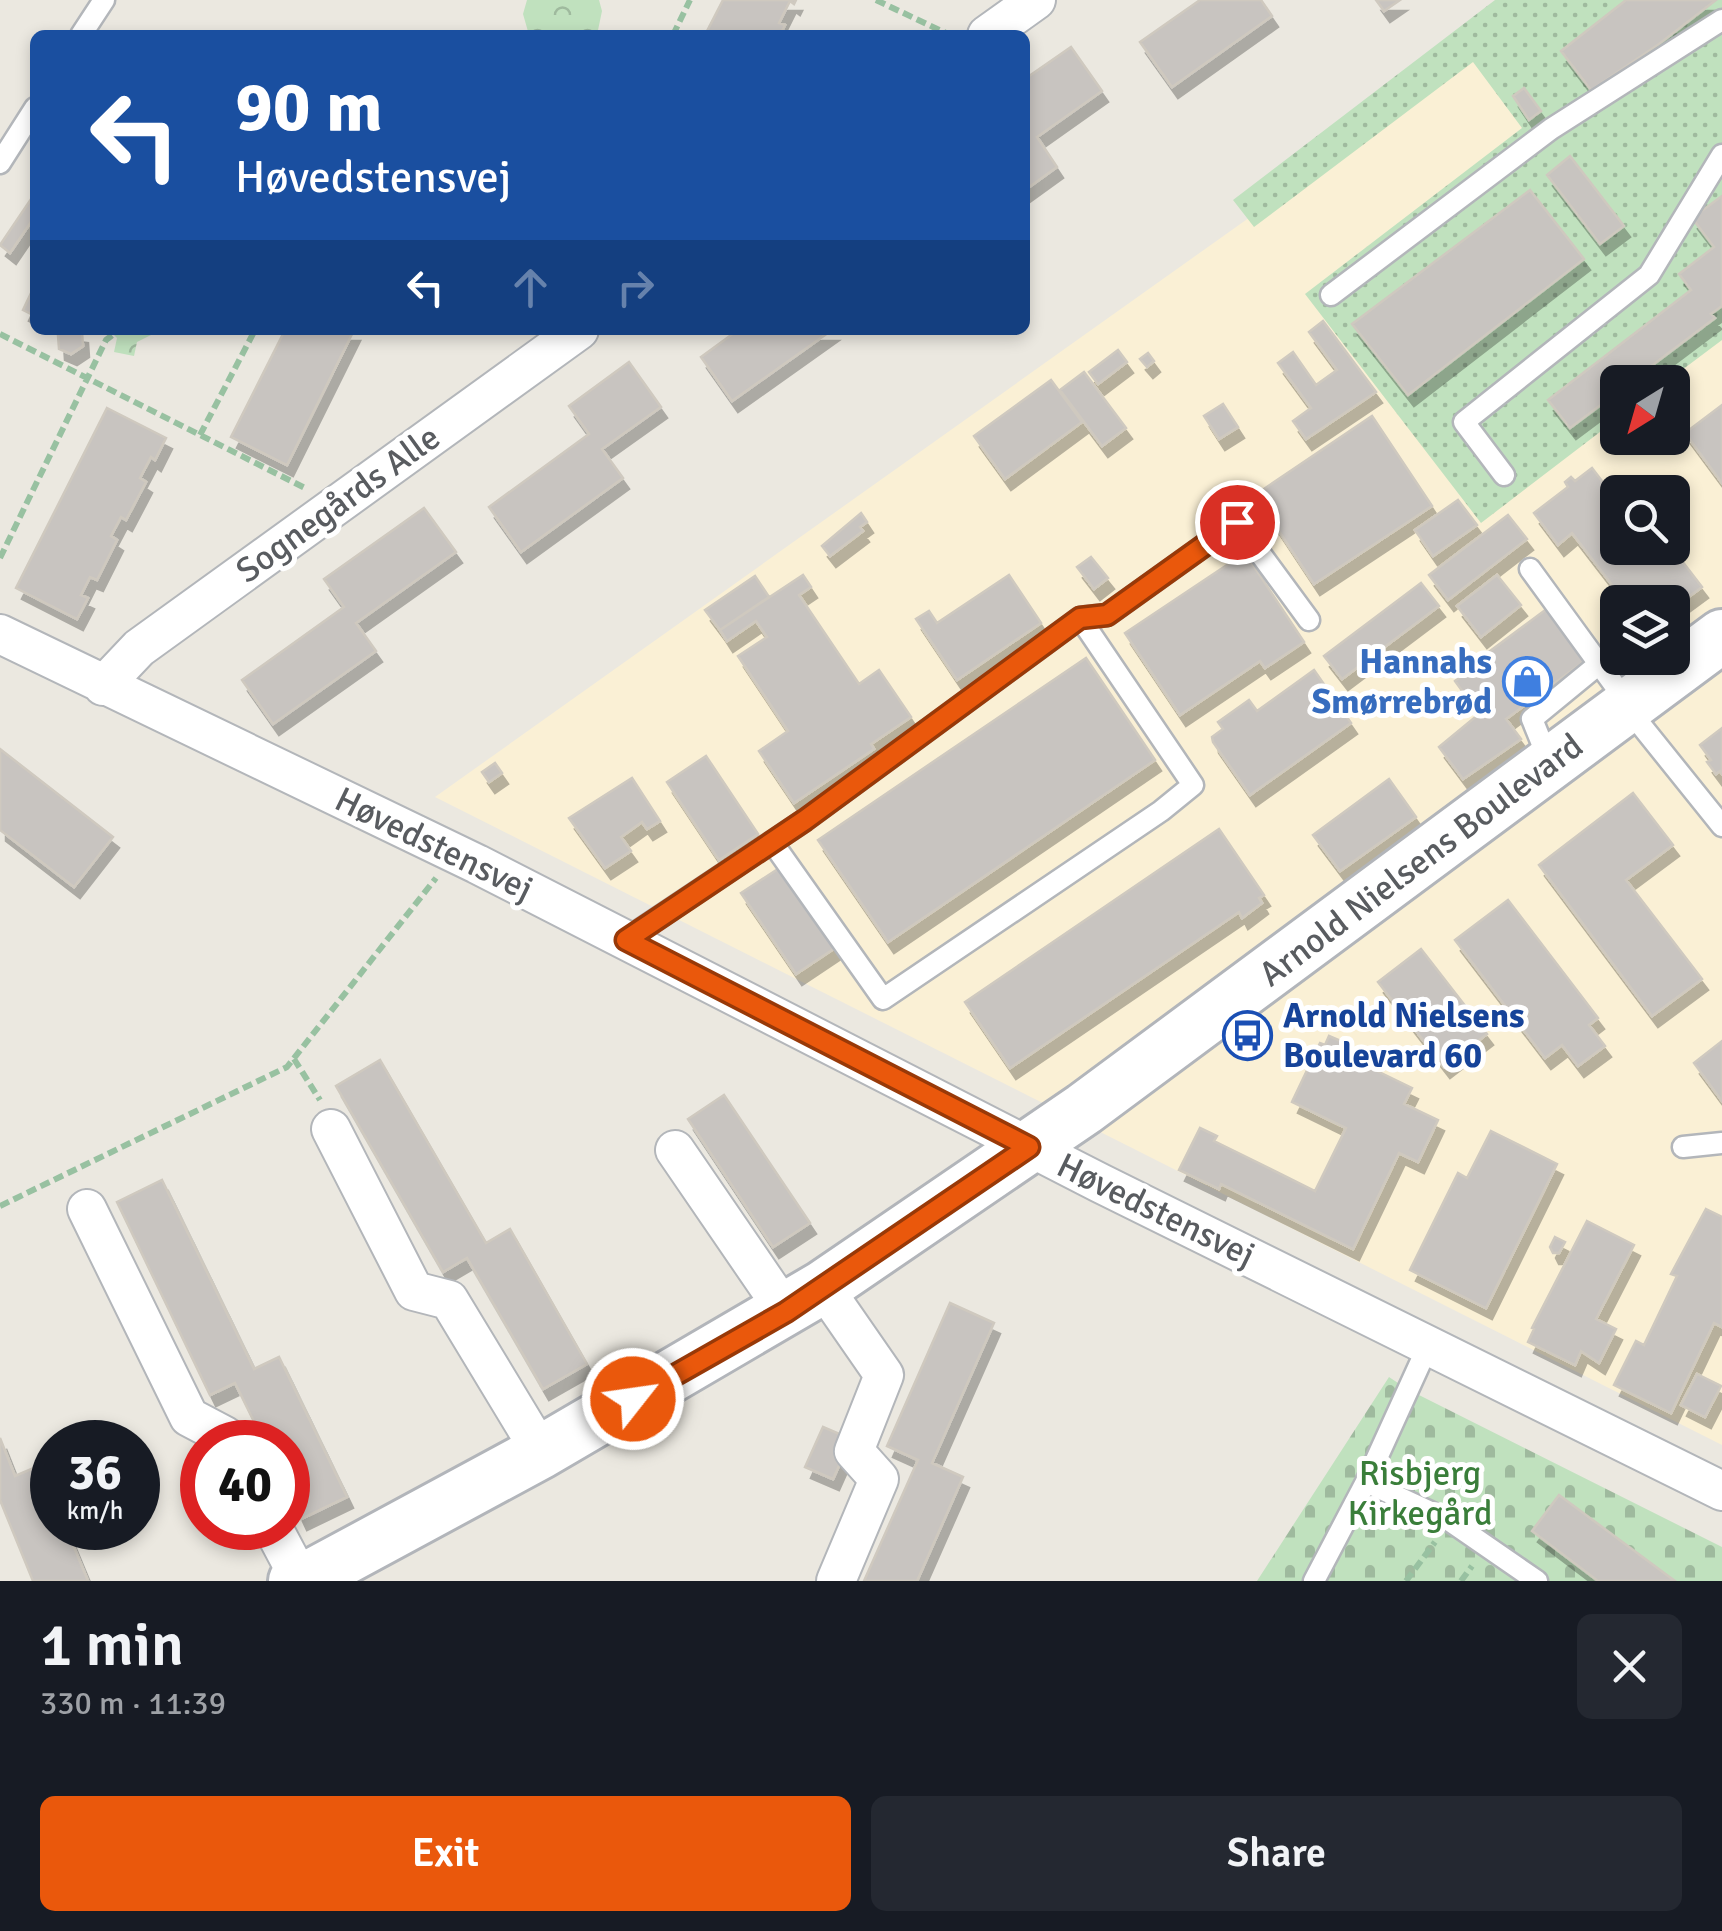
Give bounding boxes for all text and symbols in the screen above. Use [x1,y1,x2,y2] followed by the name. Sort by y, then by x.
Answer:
[235,64,383,150] text: 90 m
[70,70,200,200] icon: left
[235,150,511,205] text: Høvedstensvej
[398,260,453,315] icon: left
[503,260,558,315] icon: ahead
[608,260,663,315] icon: right
[1600,365,1690,455] north arrow
[1600,365,1690,675] map controls
[228,416,448,592] street label: Sognegårds Alle
[1600,475,1690,565] button: search
[1195,480,1280,565] pin
[1210,495,1265,550] icon: arrive
[1600,585,1690,675] button: layers
[1312,640,1492,723] place label: Hannahs Smørrebrød
[1501,655,1553,707] shop icon: Hannahs Smørrebrød
[1251,724,1591,996] street label: Arnold Nielsens Boulevard
[328,778,540,910] street label: Høvedstensvej
[1283,994,1525,1077] place label: Arnold Nielsens Boulevard 60
[1222,1009,1274,1061] bus stop icon: Arnold Nielsens Boulevard 60
[1050,1144,1262,1276] street label: Høvedstensvej
[581,1347,685,1451] position arrow
[180,1420,310,1550] speed limit sign: 40
[68,1442,122,1504] text: 36
[1348,1452,1492,1535] park label: Risbjerg Kirkegård
[67,1495,123,1526] text: km/h
[40,1609,184,1683] text: 1 min
[1577,1614,1682,1719] button: close
[40,1684,226,1723] text: 330 m · 11:39
[40,1796,851,1911] button: Exit
[871,1796,1682,1911] button: Share

